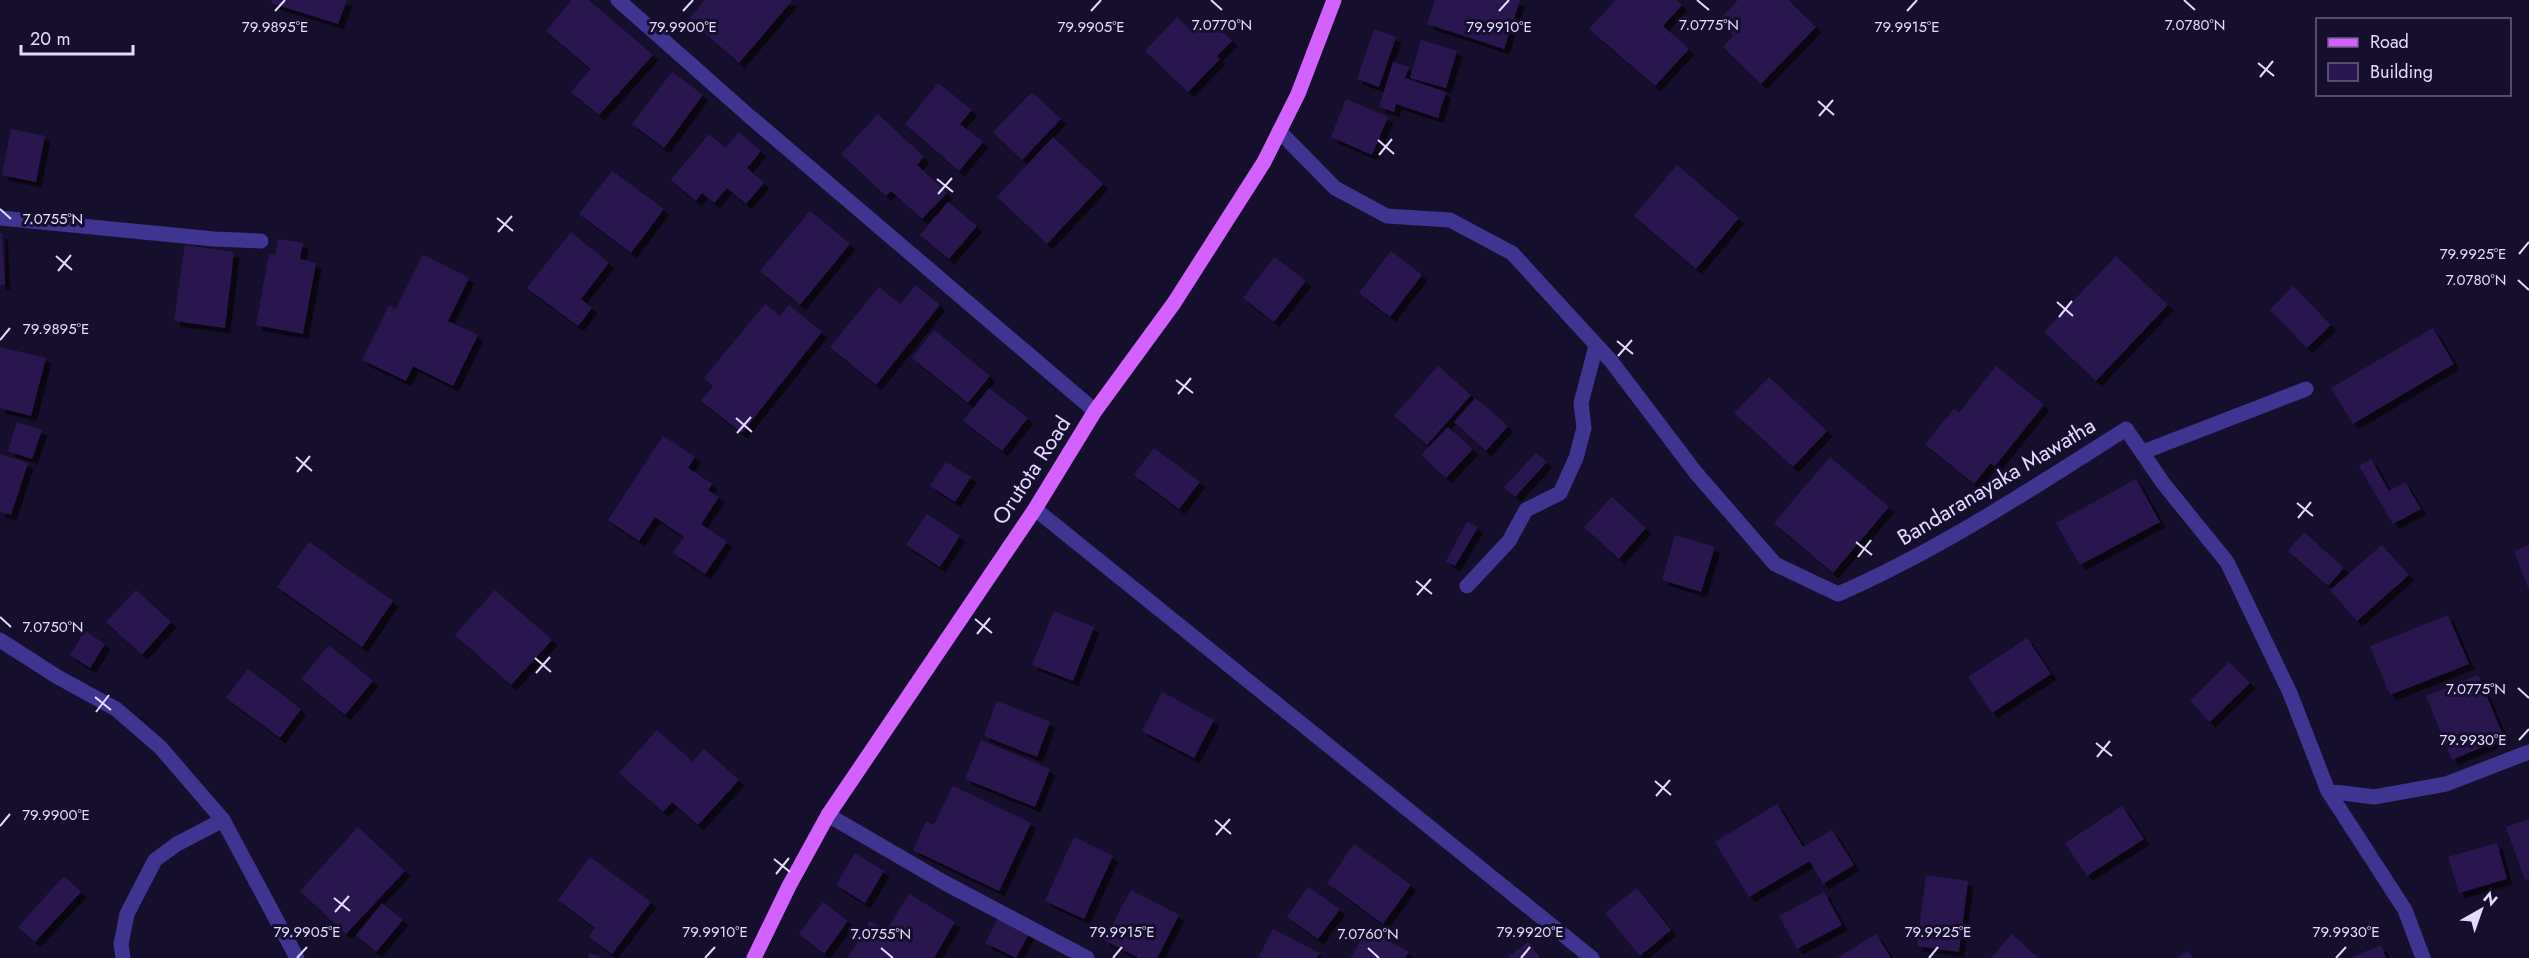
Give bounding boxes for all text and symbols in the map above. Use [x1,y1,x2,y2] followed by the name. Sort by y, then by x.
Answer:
[1192,14,1252,36] text: 7.0770°N
[1679,14,1739,36] text: 7.0775°N
[2165,14,2225,36] text: 7.0780°N
[242,16,308,38] text: 79.9895°E
[649,16,717,38] text: 79.9900°E
[1057,16,1125,38] text: 79.9905°E
[1466,16,1532,38] text: 79.9910°E
[1875,16,1939,38] text: 79.9915°E
[21,18,134,56] scale bar
[2316,18,2511,96] legend
[30,26,70,52] text: 20 m
[2370,29,2409,55] text: Road
[2370,59,2433,85] text: Building
[23,208,83,230] text: 7.0755°N
[2440,243,2506,265] text: 79.9925°E
[2446,269,2506,291] text: 7.0780°N
[23,318,89,340] text: 79.9895°E
[984,409,1078,531] street label: Orutota Road
[1891,409,2101,553] street label: Bandaranayaka Mawatha
[22,616,84,638] text: 7.0750°N
[2446,678,2506,700] text: 7.0775°N
[2440,729,2506,751] text: 79.9930°E
[22,804,90,826] text: 79.9900°E
[2451,880,2511,940] north arrow
[2478,886,2503,912] text: N
[273,921,341,943] text: 79.9905°E
[682,921,748,943] text: 79.9910°E
[1090,921,1154,943] text: 79.9915°E
[1496,921,1564,943] text: 79.9920°E
[1905,921,1971,943] text: 79.9925°E
[2313,921,2379,943] text: 79.9930°E
[851,923,911,945] text: 7.0755°N
[1337,923,1399,945] text: 7.0760°N

